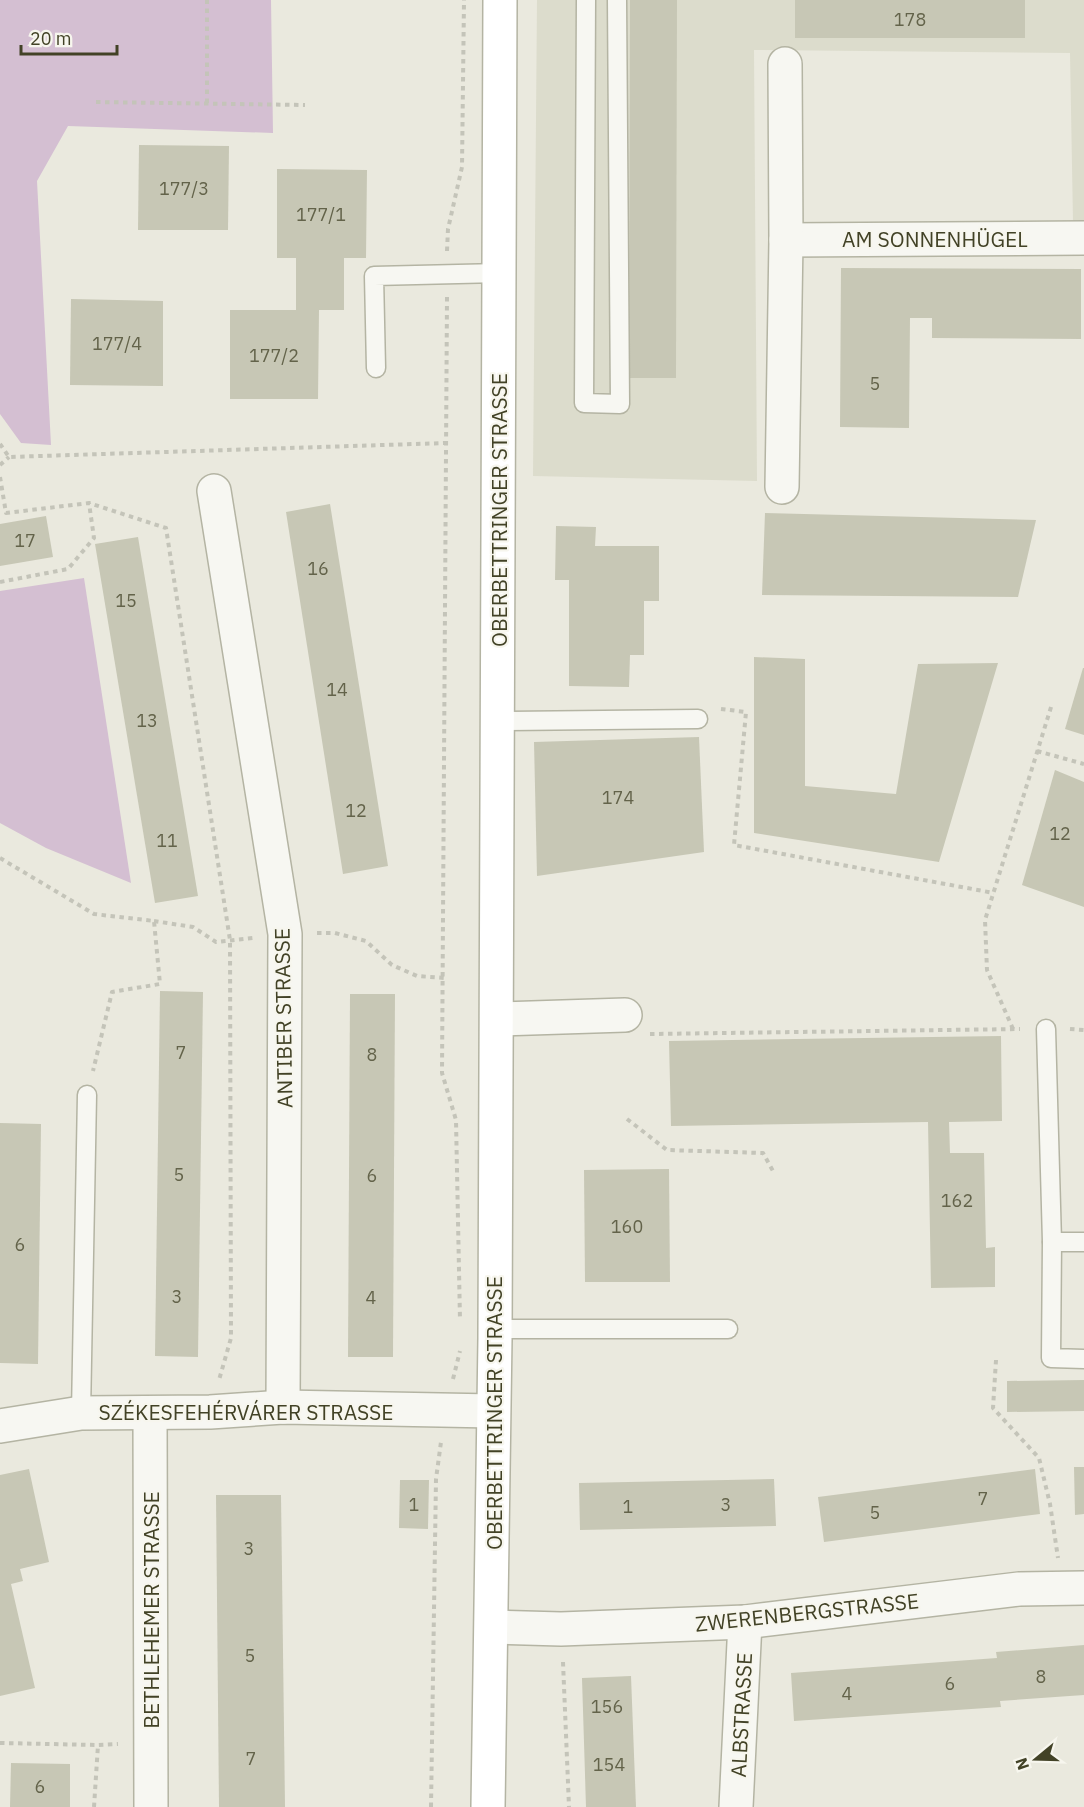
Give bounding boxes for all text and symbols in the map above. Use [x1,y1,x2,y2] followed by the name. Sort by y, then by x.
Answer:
[894,8,926,31] house number: 178
[21,18,117,56] scale bar
[30,27,72,50] text: 20 m
[159,177,209,200] house number: 177/3
[296,203,346,226] house number: 177/1
[842,225,1028,253] street label: AM SONNENHÜGEL
[92,332,142,355] house number: 177/4
[249,344,299,367] house number: 177/2
[870,372,880,395] house number: 5
[485,373,513,647] street label: OBERBETTRINGER STRASSE
[14,529,36,552] house number: 17
[307,557,329,580] house number: 16
[115,589,137,612] house number: 15
[326,678,348,701] house number: 14
[136,709,158,732] house number: 13
[602,786,634,809] house number: 174
[345,799,367,822] house number: 12
[1049,822,1071,845] house number: 12
[156,829,178,852] house number: 11
[267,928,299,1108] street label: ANTIBER STRASSE
[176,1041,186,1064] house number: 7
[367,1043,377,1066] house number: 8
[174,1163,184,1186] house number: 5
[367,1164,377,1187] house number: 6
[941,1189,973,1212] house number: 162
[611,1215,643,1238] house number: 160
[15,1233,25,1256] house number: 6
[480,1276,508,1550] street label: OBERBETTRINGER STRASSE
[172,1285,182,1308] house number: 3
[366,1286,377,1309] house number: 4
[98,1398,394,1426] street label: SZÉKESFEHÉRVÁRER STRASSE
[978,1487,988,1510] house number: 7
[137,1491,165,1729] street label: BETHLEHEMER STRASSE
[409,1493,419,1516] house number: 1
[721,1493,731,1516] house number: 3
[623,1495,633,1518] house number: 1
[870,1501,880,1524] house number: 5
[244,1537,254,1560] house number: 3
[694,1586,920,1638] street label: ZWERENBERGSTRASSE
[245,1644,255,1667] house number: 5
[724,1652,758,1778] street label: ALBSTRASSE
[1036,1665,1046,1688] house number: 8
[945,1672,955,1695] house number: 6
[842,1682,853,1705] house number: 4
[591,1695,623,1718] house number: 156
[1006,1729,1066,1789] north arrow
[246,1747,256,1770] house number: 7
[593,1753,625,1776] house number: 154
[1010,1755,1033,1773] text: N
[35,1775,45,1798] house number: 6

